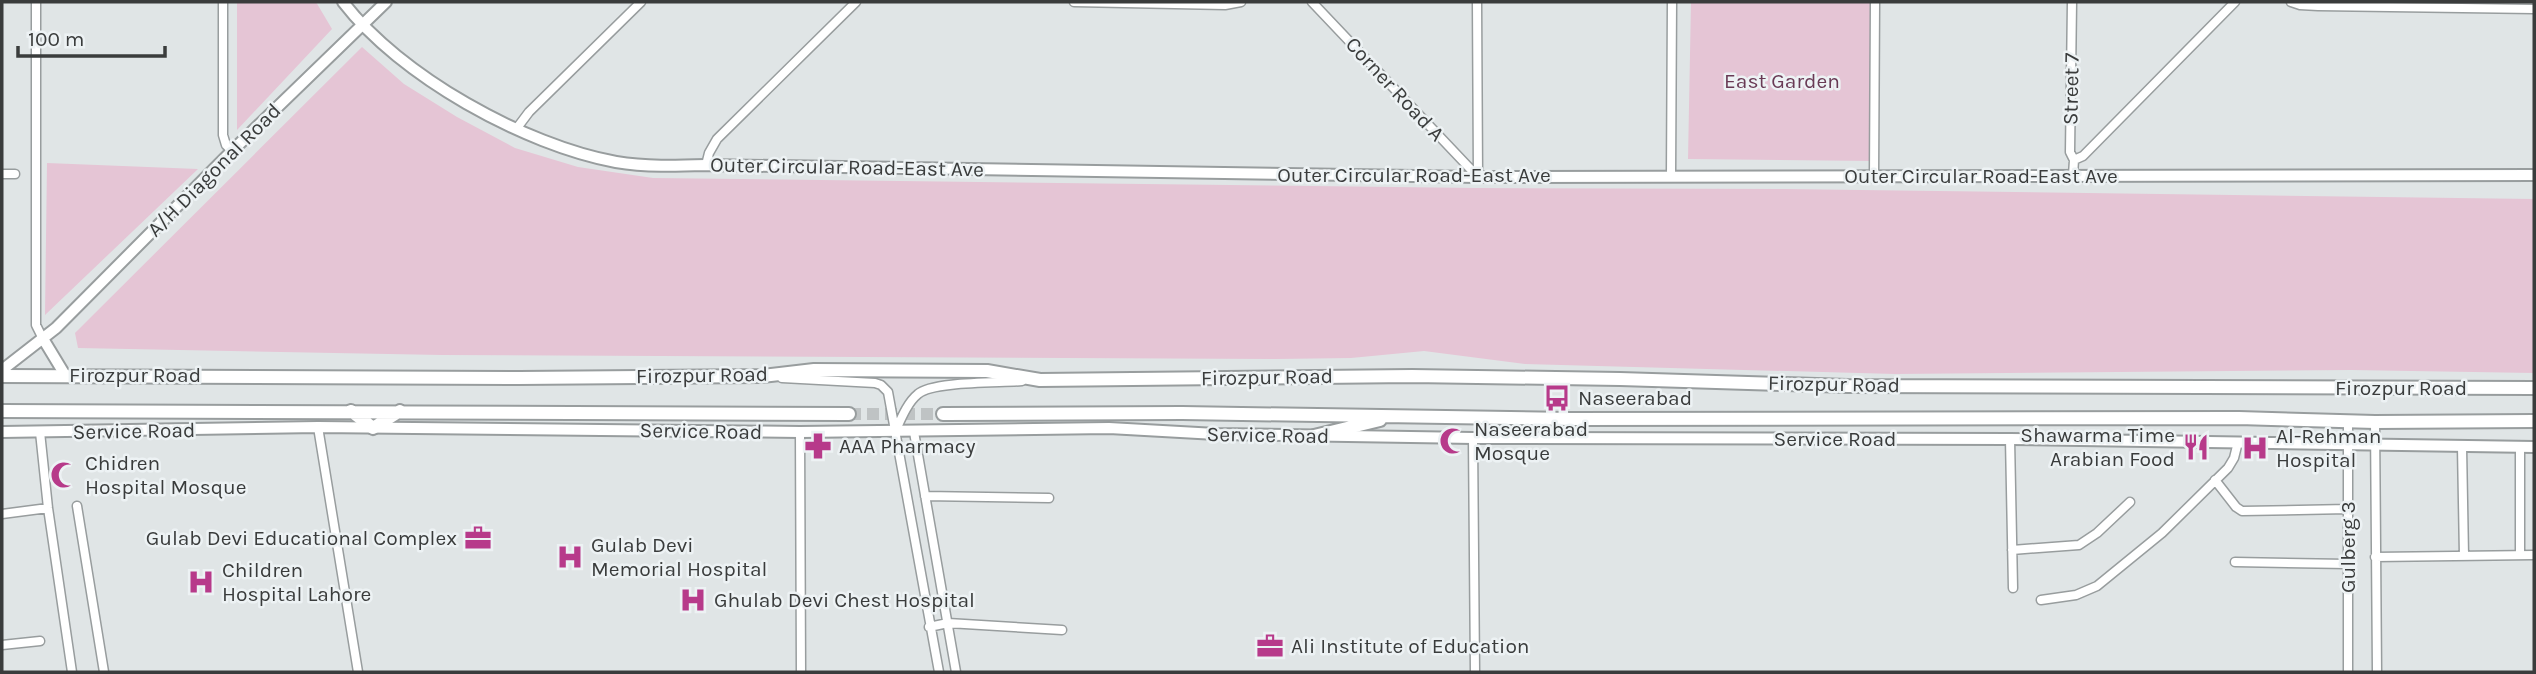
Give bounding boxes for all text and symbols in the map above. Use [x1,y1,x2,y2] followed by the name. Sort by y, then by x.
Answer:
[18,14,164,58] scale bar
[28,27,85,51] text: 100 m
[1341,32,1449,146] street label: Corner Road A
[2058,52,2084,125] street label: Street 7
[1724,69,1840,93] park label: East Garden
[142,98,286,242] street label: A/H Diagonal Road
[710,153,984,181] street label: Outer Circular Road-East Ave
[1277,163,1551,187] street label: Outer Circular Road-East Ave
[1844,164,2118,188] street label: Outer Circular Road-East Ave
[636,362,768,388] street label: Firozpur Road
[69,363,201,387] street label: Firozpur Road
[1201,364,1333,390] street label: Firozpur Road
[1768,371,1900,397] street label: Firozpur Road
[2335,376,2467,400] street label: Firozpur Road
[1542,383,1572,413] bus stop icon: Naseerabad
[1578,386,1692,410] place label: Naseerabad
[1474,417,1588,465] place label: Naseerabad Mosque
[72,418,196,444] street label: Service Road
[639,418,763,444] street label: Service Road
[1206,422,1330,448] street label: Service Road
[2020,423,2175,471] place label: Shawarma Time Arabian Food
[2276,424,2381,472] place label: Al-Rehman Hospital
[1438,426,1468,456] mosque icon: Naseerabad Mosque
[1774,427,1896,451] street label: Service Road
[803,431,833,461] pharmacy icon: AAA Pharmacy
[2181,432,2211,462] restaurant icon: Shawarma Time Arabian Food
[2240,433,2270,463] hospital icon: Al-Rehman Hospital
[839,434,976,458] place label: AAA Pharmacy
[85,451,246,499] place label: Chidren Hospital Mosque
[49,460,79,490] mosque icon: Chidren Hospital Mosque
[2336,501,2360,593] street label: Gulberg 3
[463,523,493,553] office icon: Gulab Devi Educational Complex
[146,526,457,550] place label: Gulab Devi Educational Complex
[591,533,767,581] place label: Gulab Devi Memorial Hospital
[555,542,585,572] hospital icon: Gulab Devi Memorial Hospital
[222,558,371,606] place label: Children Hospital Lahore
[186,567,216,597] hospital icon: Children Hospital Lahore
[678,585,708,615] hospital icon: Ghulab Devi Chest Hospital
[714,588,975,612] place label: Ghulab Devi Chest Hospital
[1255,631,1285,661] office icon: Ali Institute of Education
[1291,634,1530,658] place label: Ali Institute of Education

